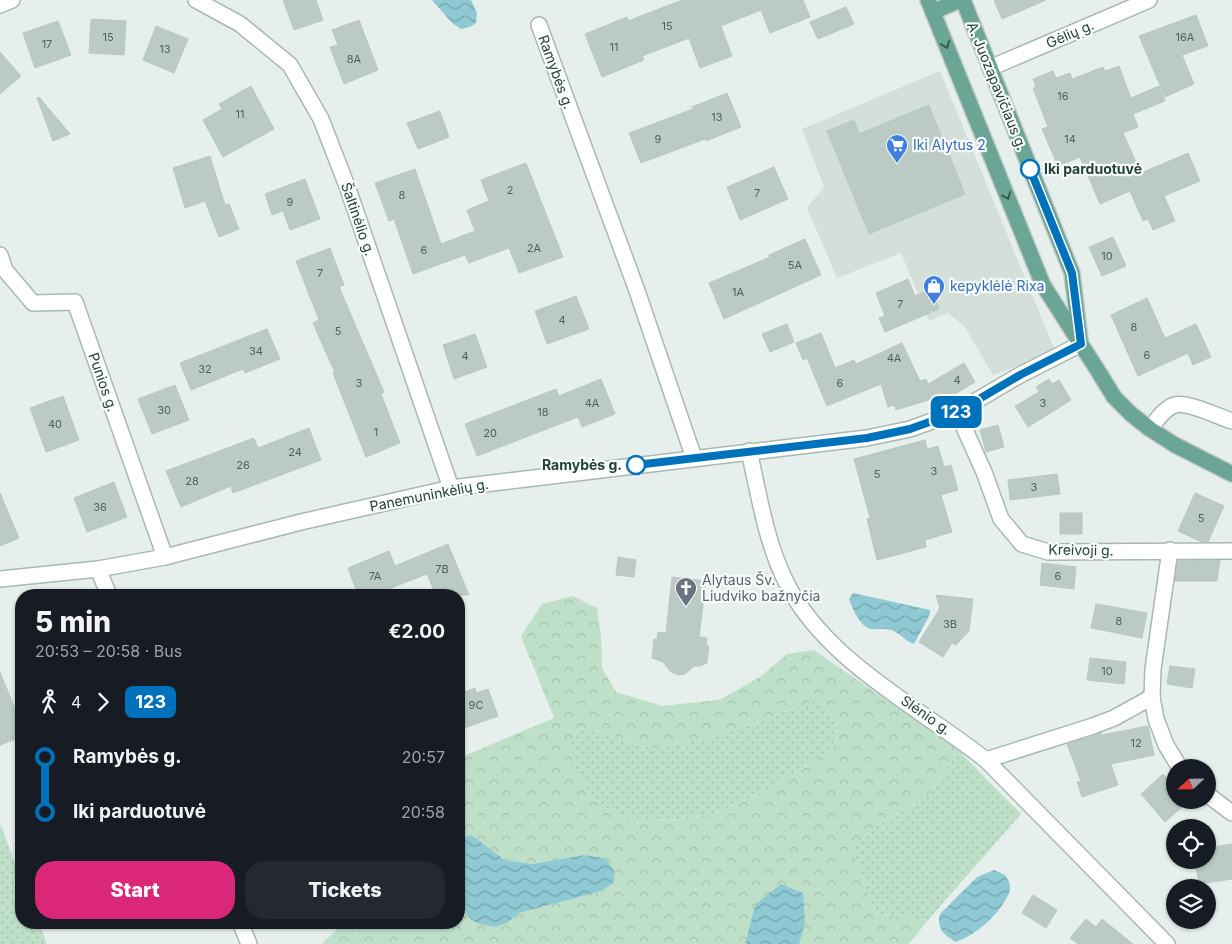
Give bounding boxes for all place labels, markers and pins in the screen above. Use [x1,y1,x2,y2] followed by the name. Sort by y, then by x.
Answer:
[885,133,909,164] supermarket icon: Iki Alytus 2
[913,136,986,153] place label: Iki Alytus 2
[1020,159,1040,179] marker: Iki parduotuvė
[1044,160,1142,177] place label: Iki parduotuvė
[922,274,946,305] shop icon: kepyklėlė Rixa
[950,277,1044,294] place label: kepyklėlė Rixa
[626,455,646,475] marker: Ramybės g.
[542,456,622,473] place label: Ramybės g.
[702,571,820,604] place label: Alytaus Šv. Liudviko bažnyčia
[674,576,698,607] church icon: Alytaus Šv. Liudviko bažnyčia

